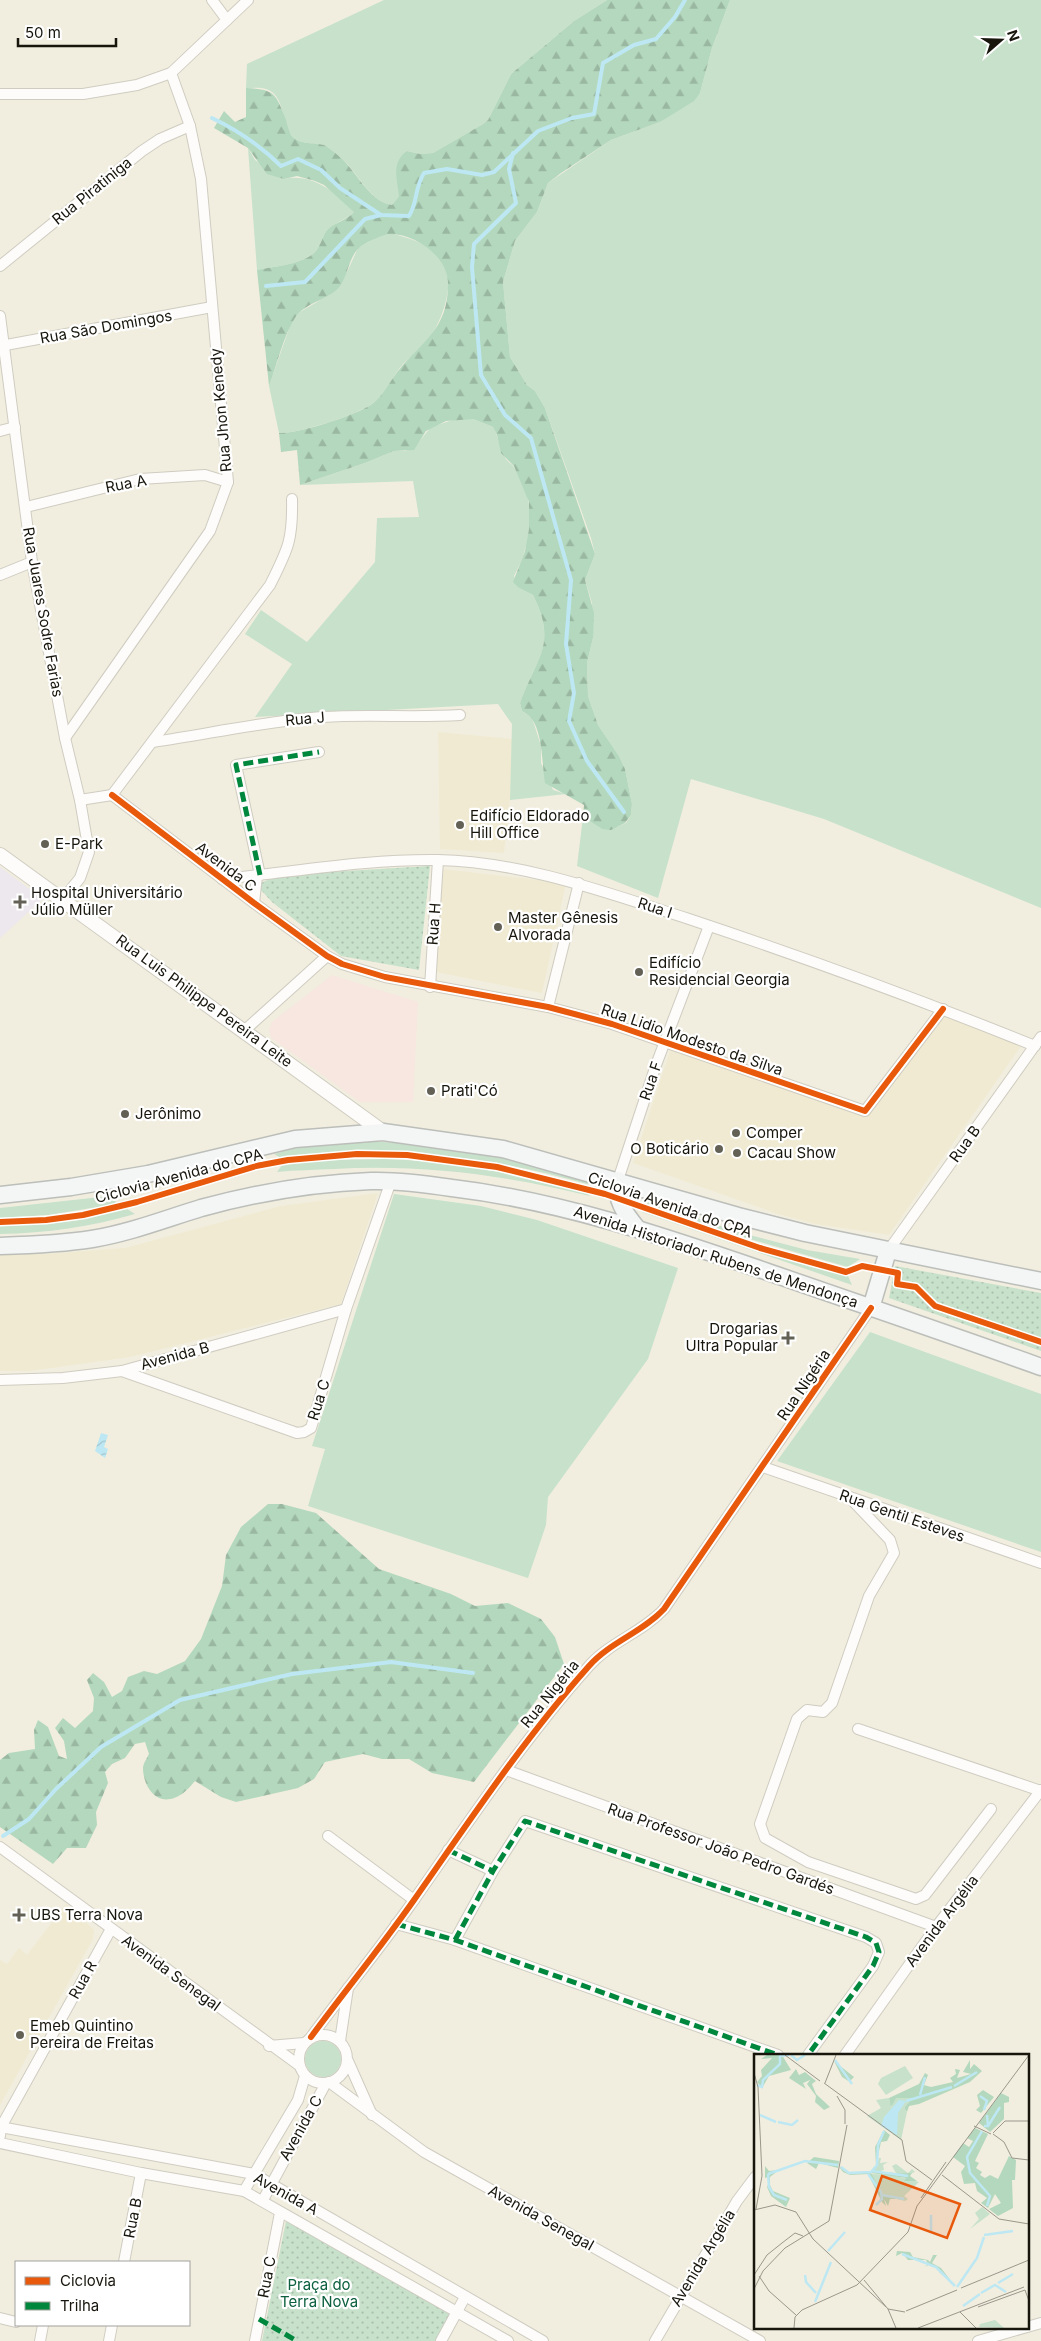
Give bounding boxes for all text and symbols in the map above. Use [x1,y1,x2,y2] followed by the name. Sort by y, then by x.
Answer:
[18,15,115,47] scale bar
[976,15,1026,65] north arrow
[25,23,61,42] text: 50 m
[1004,27,1023,43] text: N
[48,153,135,229] street label: Rua Piratiniga
[38,306,174,347] street label: Rua São Domingos
[206,347,235,473] street label: Rua Jhon Kenedy
[104,470,148,497] street label: Rua A
[19,525,68,698] street label: Rua Juares Sodre Farias
[284,707,326,730] street label: Rua J
[470,806,590,842] place label: Edifício Eldorado Hill Office
[454,819,466,831] marker: Edifício Eldorado Hill Office
[55,834,104,853] place label: E-Park
[192,837,261,896] street label: Avenida C
[39,838,51,850] marker: E-Park
[31,883,183,919] place label: Hospital Universitário Júlio Müller
[635,893,675,922] street label: Rua I
[13,895,27,909] marker: Hospital Universitário Júlio Müller
[423,902,444,946] street label: Rua H
[508,908,618,944] place label: Master Gênesis Alvorada
[492,921,504,933] marker: Master Gênesis Alvorada
[112,930,296,1071] street label: Rua Luis Philippe Pereira Leite
[649,953,790,989] place label: Edifício Residencial Georgia
[633,966,645,978] marker: Edifício Residencial Georgia
[599,999,786,1080] street label: Rua Lidio Modesto da Silva
[635,1059,666,1103] street label: Rua F
[441,1081,498,1100] place label: Prati'Có
[425,1085,437,1097] marker: Prati'Có
[135,1104,201,1123] place label: Jerônimo
[119,1108,131,1120] marker: Jerônimo
[945,1122,984,1166] street label: Rua B
[746,1123,803,1142] place label: Comper
[730,1127,742,1139] marker: Comper
[630,1139,709,1158] place label: O Boticário
[713,1143,725,1155] marker: O Boticário
[747,1143,836,1162] place label: Cacau Show
[93,1144,265,1207] street label: Ciclovia Avenida do CPA
[731,1147,743,1159] marker: Cacau Show
[585,1167,755,1242] street label: Ciclovia Avenida do CPA
[572,1201,861,1312] street label: Avenida Historiador Rubens de Mendonça
[686,1319,778,1355] place label: Drogarias Ultra Popular
[782,1332,794,1344] marker: Drogarias Ultra Popular
[138,1337,211,1374] street label: Avenida B
[773,1345,834,1424] street label: Rua Nigéria
[303,1377,334,1423] street label: Rua C
[837,1485,967,1546] street label: Rua Gentil Esteves
[516,1656,583,1732] street label: Rua Nigéria
[605,1799,837,1899] street label: Rua Professor João Pedro Gardés
[901,1871,982,1970] street label: Avenida Argélia
[30,1905,143,1924] place label: UBS Terra Nova
[12,1908,26,1922] marker: UBS Terra Nova
[118,1930,225,2015] street label: Avenida Senegal
[64,1957,101,2002] street label: Rua R
[30,2016,154,2052] place label: Emeb Quintino Pereira de Freitas
[14,2029,26,2041] marker: Emeb Quintino Pereira de Freitas
[754,2054,1028,2328] inset map
[275,2092,326,2164] street label: Avenida C
[251,2168,322,2219] street label: Avenida A
[485,2181,597,2254] street label: Avenida Senegal
[119,2196,146,2240] street label: Rua B
[666,2206,739,2310] street label: Avenida Argélia
[253,2254,280,2299] street label: Rua C
[15,2261,190,2326] legend
[60,2271,116,2290] text: Ciclovia
[280,2275,358,2311] park label: Praça do Terra Nova
[60,2296,99,2315] text: Trilha

